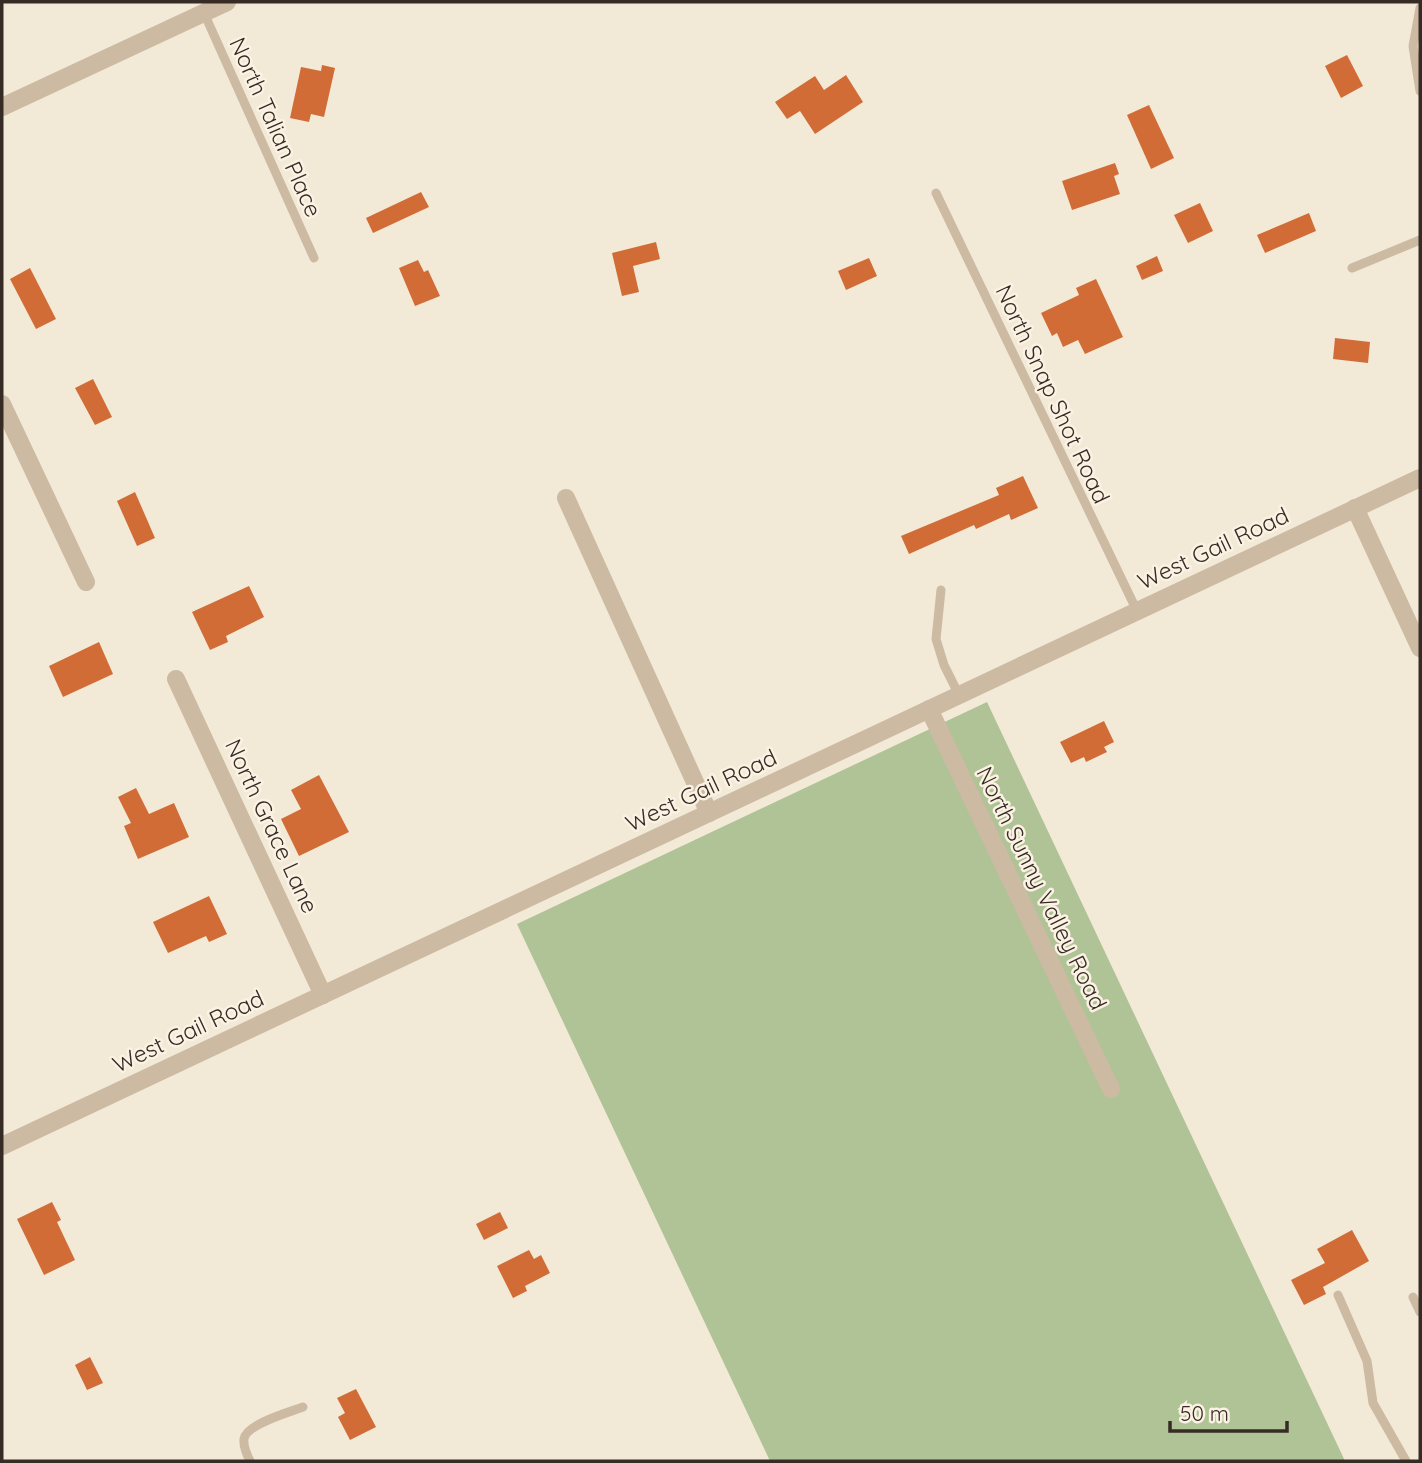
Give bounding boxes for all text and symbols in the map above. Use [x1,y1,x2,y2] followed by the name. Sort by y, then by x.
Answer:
[223,33,329,221] street label: North Talian Place
[990,280,1116,508] street label: North Snap Shot Road
[1133,500,1293,596] street label: West Gail Road
[219,734,325,918] street label: North Grace Lane
[621,742,781,838] street label: West Gail Road
[970,762,1114,1014] street label: North Sunny Valley Road
[108,983,268,1079] street label: West Gail Road
[1170,1390,1287,1434] scale bar
[1180,1400,1229,1426] text: 50 m

